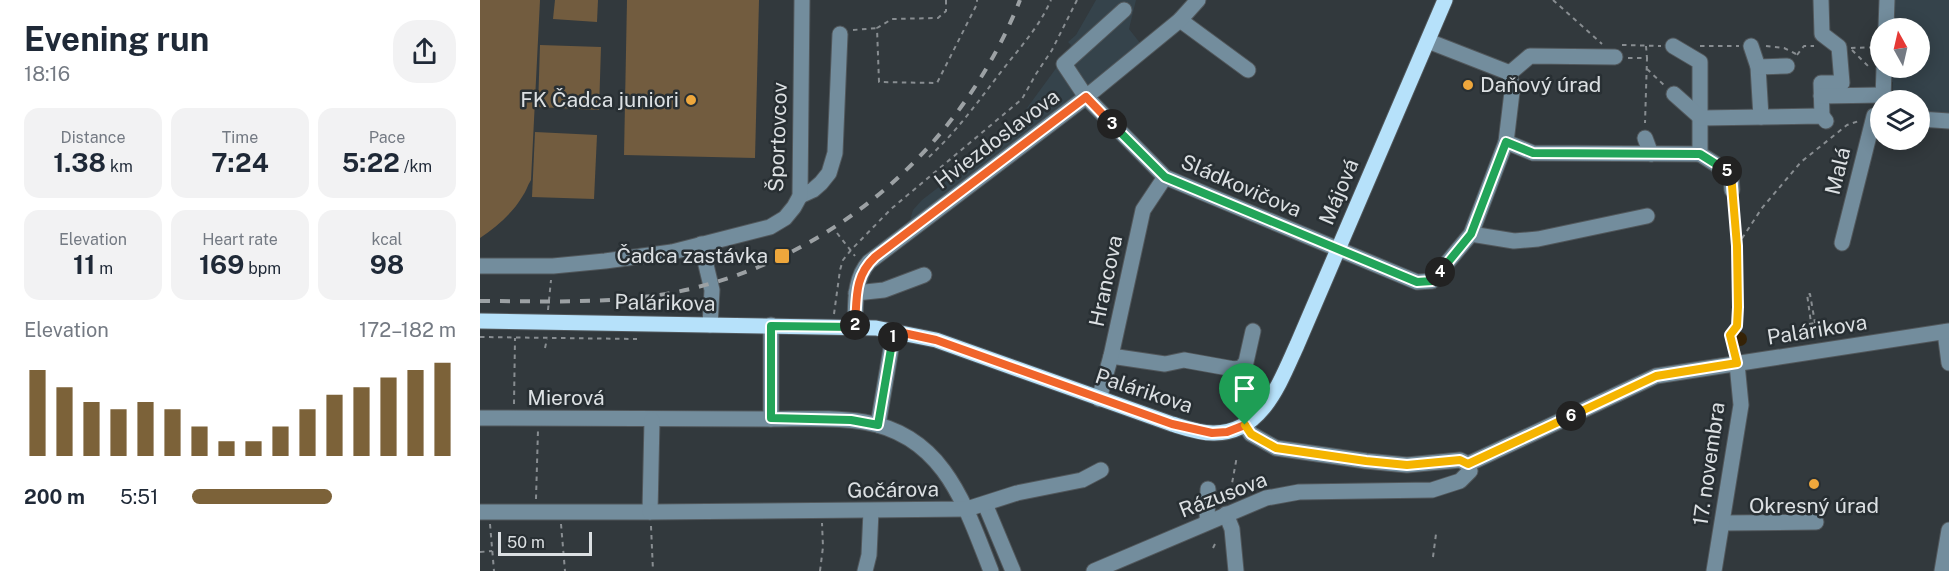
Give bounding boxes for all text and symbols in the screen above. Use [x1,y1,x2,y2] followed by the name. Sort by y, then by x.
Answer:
[1870,18,1930,78] north arrow
[1870,18,1930,150] map controls
[24,20,209,58] text: Evening run
[393,20,456,83] button: share
[24,62,70,86] text: 18:16
[1480,72,1601,97] place label: Daňový úrad
[1461,78,1475,92] marker: Daňový úrad
[763,81,792,192] street label: Športovcov
[929,83,1064,194] street label: Hviezdoslavova
[520,87,679,112] place label: FK Čadca juniori
[1870,90,1930,150] button: layers
[684,93,698,107] marker: FK Čadca juniori
[1097,109,1127,139] pin: 3
[1107,114,1117,133] text: 3
[61,128,125,147] text: Distance
[222,128,258,147] text: Time
[369,128,405,147] text: Pace
[1820,145,1855,197] street label: Malá
[53,147,106,178] text: 1.38
[211,147,269,178] text: 7:24
[342,147,400,178] text: 5:22
[1177,149,1305,222] street label: Sládkovičova
[1313,155,1364,229] street label: Májová
[1712,156,1742,186] pin: 5
[106,157,133,176] text: km
[400,157,432,176] text: /km
[1722,161,1732,180] text: 5
[59,230,127,249] text: Elevation
[202,230,278,249] text: Heart rate
[372,230,402,249] text: kcal
[1084,233,1127,329] street label: Hrancova
[616,243,768,268] place label: Čadca zastávka
[773,247,791,265] marker: Čadca zastávka
[73,249,95,280] text: 11
[199,249,244,280] text: 169
[370,249,404,280] text: 98
[1425,257,1455,287] pin: 4
[95,259,113,278] text: m
[244,259,281,278] text: bpm
[1435,262,1445,281] text: 4
[614,289,716,316] street label: Palárikova
[1765,309,1869,350] street label: Palárikova
[840,310,870,340] pin: 2
[850,315,860,334] text: 2
[24,318,109,342] text: Elevation
[359,318,456,342] text: 172–182 m
[878,322,908,352] pin: 1
[890,327,896,346] text: 1
[1092,363,1196,418] street label: Palárikova
[1219,363,1270,425] pin
[1228,372,1261,405] icon: arrive
[527,385,605,410] street label: Mierová
[1556,401,1586,431] pin: 6
[1687,401,1730,527] street label: 17. novembra
[1566,406,1576,425] text: 6
[1175,466,1270,523] street label: Rázusova
[847,476,939,503] street label: Gočárova
[1807,477,1821,491] marker: Okresný úrad
[24,485,85,509] text: 200 m
[120,485,158,509] text: 5:51
[1749,493,1879,518] place label: Okresný úrad
[498,529,592,556] scale bar
[507,533,545,552] text: 50 m

